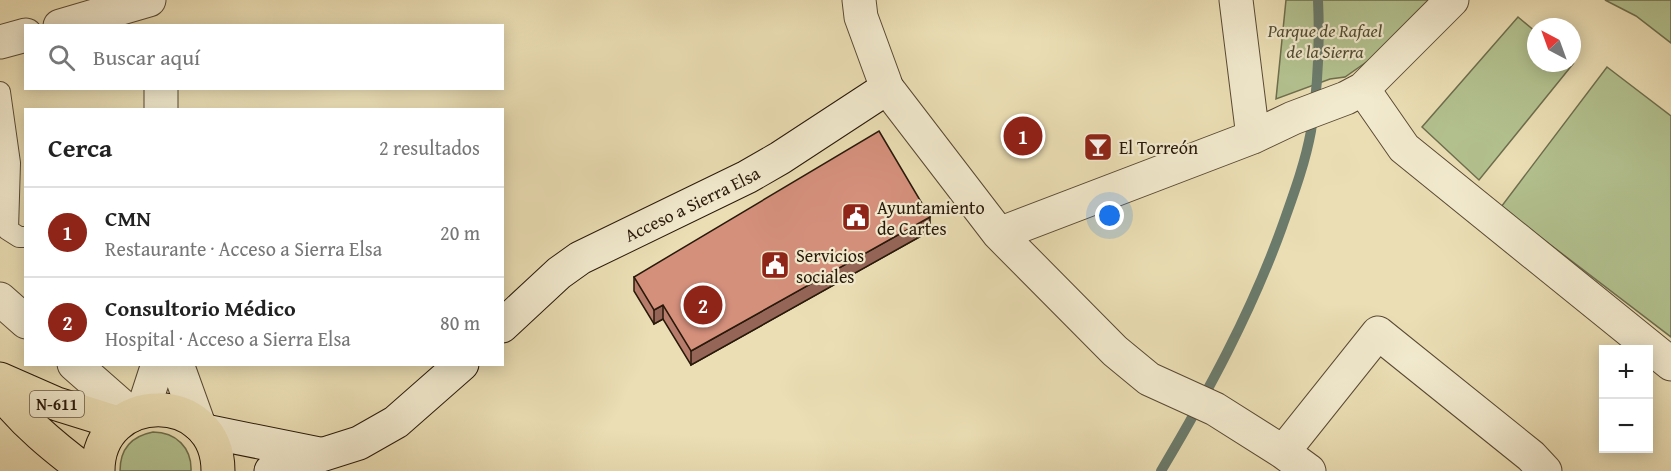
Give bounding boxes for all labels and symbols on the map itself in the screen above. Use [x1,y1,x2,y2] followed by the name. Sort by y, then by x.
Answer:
[1267,17,1383,65] park label: Parque de Rafael de la Sierra
[1527,18,1581,72] north arrow
[1004,114,1042,158] pin: 1
[1082,131,1114,163] bar icon: El Torreón
[1119,134,1198,161] place label: El Torreón
[620,159,765,248] street label: Acceso a Sierra Elsa
[877,194,985,242] place label: Ayuntamiento de Cartes
[840,201,872,233] public building icon: Ayuntamiento de Cartes
[1095,201,1124,230] your location
[796,242,864,290] place label: Servicios sociales
[759,249,791,281] public building icon: Servicios sociales
[684,282,722,328] pin: 2
[30,391,84,417] road number: N-611

